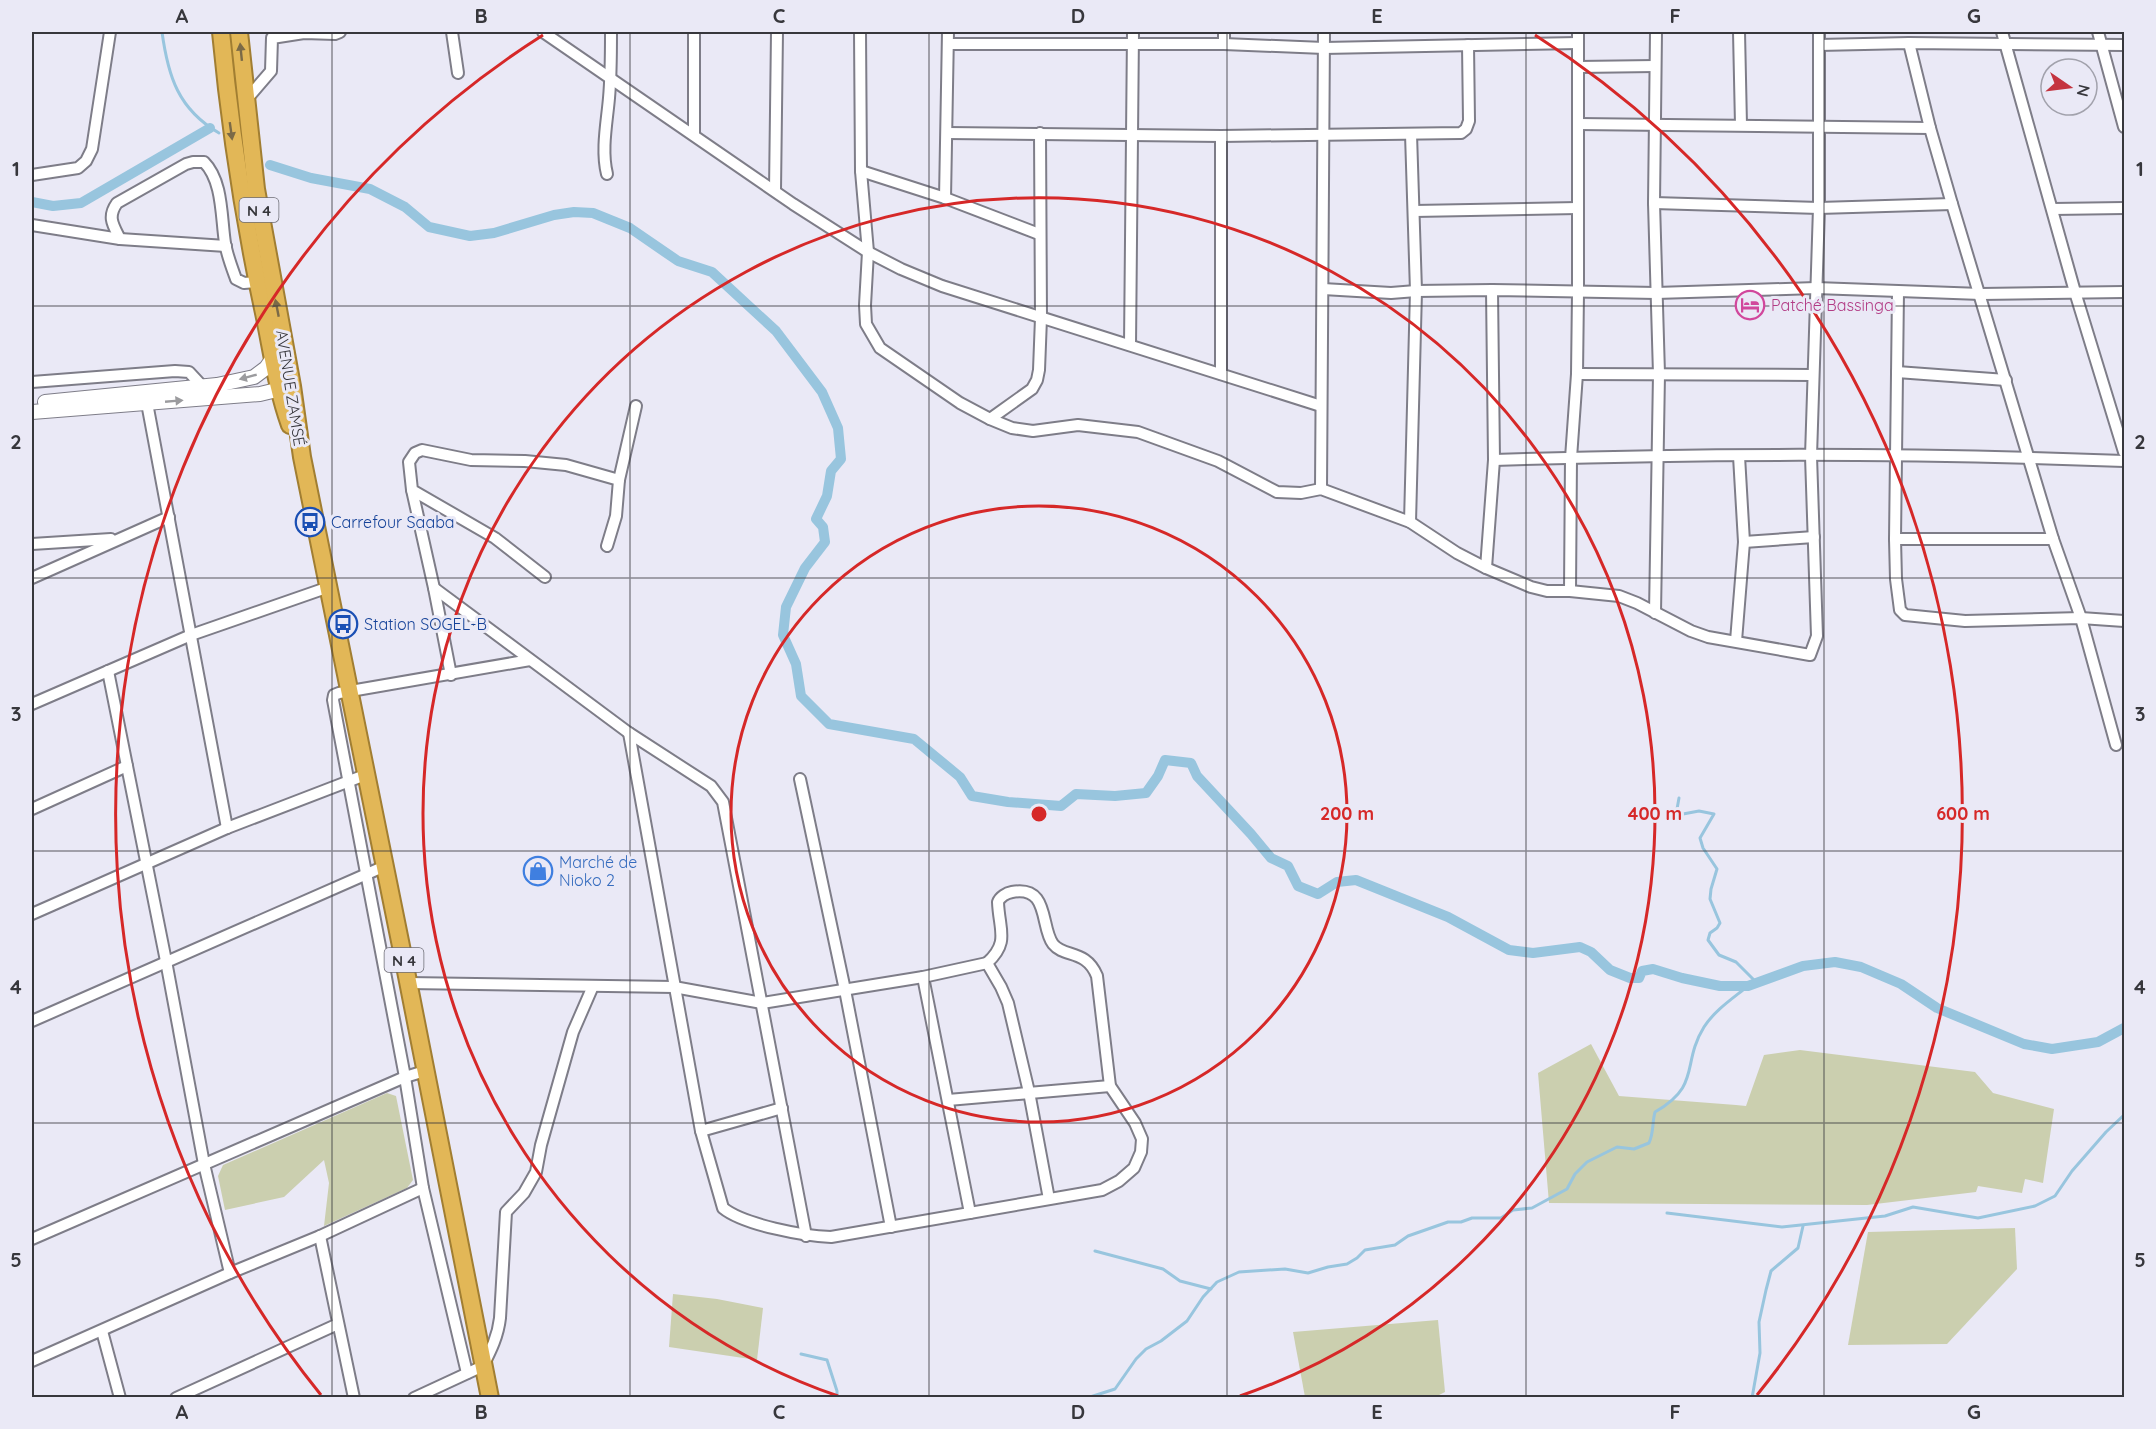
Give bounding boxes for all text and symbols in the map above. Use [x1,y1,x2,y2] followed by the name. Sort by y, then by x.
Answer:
[176,3,189,28] text: A
[474,3,488,28] text: B
[773,3,786,28] text: C
[1071,3,1085,28] text: D
[1371,3,1383,28] text: E
[1669,3,1681,28] text: F
[1967,3,1981,28] text: G
[236,43,246,62] one-way arrow
[2039,57,2099,117] north arrow
[2072,83,2095,99] text: N
[227,122,236,141] one-way arrow
[12,156,20,181] text: 1
[2136,156,2144,181] text: 1
[240,198,278,222] road number: N 4
[1734,289,1766,321] hotel icon: Patché Bassinga
[1771,295,1894,315] place label: Patché Bassinga
[272,298,281,317] one-way arrow
[272,329,310,447] street label: AVENUE ZAMSÉ
[239,373,257,383] one-way arrow
[164,396,183,406] one-way arrow
[10,429,22,454] text: 2
[2134,429,2146,454] text: 2
[294,506,326,538] bus stop icon: Carrefour Saaba
[331,512,455,532] place label: Carrefour Saaba
[327,608,359,640] bus stop icon: Station SOGEL-B
[364,614,487,634] place label: Station SOGEL-B
[11,701,21,726] text: 3
[2135,701,2145,726] text: 3
[1320,802,1374,825] text: 200 m
[1628,802,1682,825] text: 400 m
[1936,802,1990,825] text: 600 m
[1029,804,1049,824] centre of rings
[559,852,637,890] place label: Marché de Nioko 2
[522,855,554,887] shop icon: Marché de Nioko 2
[384,948,424,972] road number: N 4
[10,974,22,999] text: 4
[2134,974,2146,999] text: 4
[10,1247,22,1272] text: 5
[2134,1247,2146,1272] text: 5
[176,1399,189,1424] text: A
[474,1399,488,1424] text: B
[773,1399,786,1424] text: C
[1071,1399,1085,1424] text: D
[1371,1399,1383,1424] text: E
[1669,1399,1681,1424] text: F
[1967,1399,1981,1424] text: G

